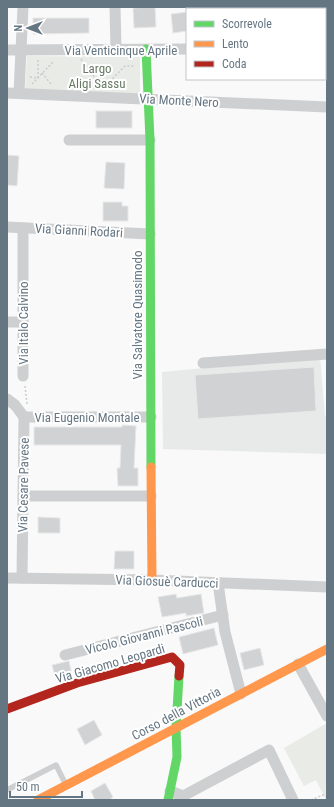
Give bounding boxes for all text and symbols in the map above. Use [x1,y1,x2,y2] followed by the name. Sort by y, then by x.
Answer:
[8,8,48,48] north arrow
[186,8,326,80] legend
[222,17,272,31] text: Scorrevole
[12,24,25,31] text: N
[222,37,249,51] text: Lento
[65,43,177,58] street label: Via Venticinque Aprile
[222,57,247,71] text: Coda
[69,61,125,91] park label: Largo Aligi Sassu
[139,91,219,110] street label: Via Monte Nero
[35,221,123,240] street label: Via Gianni Rodari
[130,251,145,379] street label: Via Salvatore Quasimodo
[16,281,31,365] street label: Via Italo Calvino
[34,410,140,425] street label: Via Eugenio Montale
[15,437,32,533] street label: Via Cesare Pavese
[115,572,219,591] street label: Via Giosuè Carducci
[84,614,204,657] street label: Vicolo Giovanni Pascoli
[54,641,166,686] street label: Via Giacomo Leopardi
[129,684,223,743] street label: Corso della Vittoria
[10,773,82,799] scale bar
[16,780,40,794] text: 50 m

